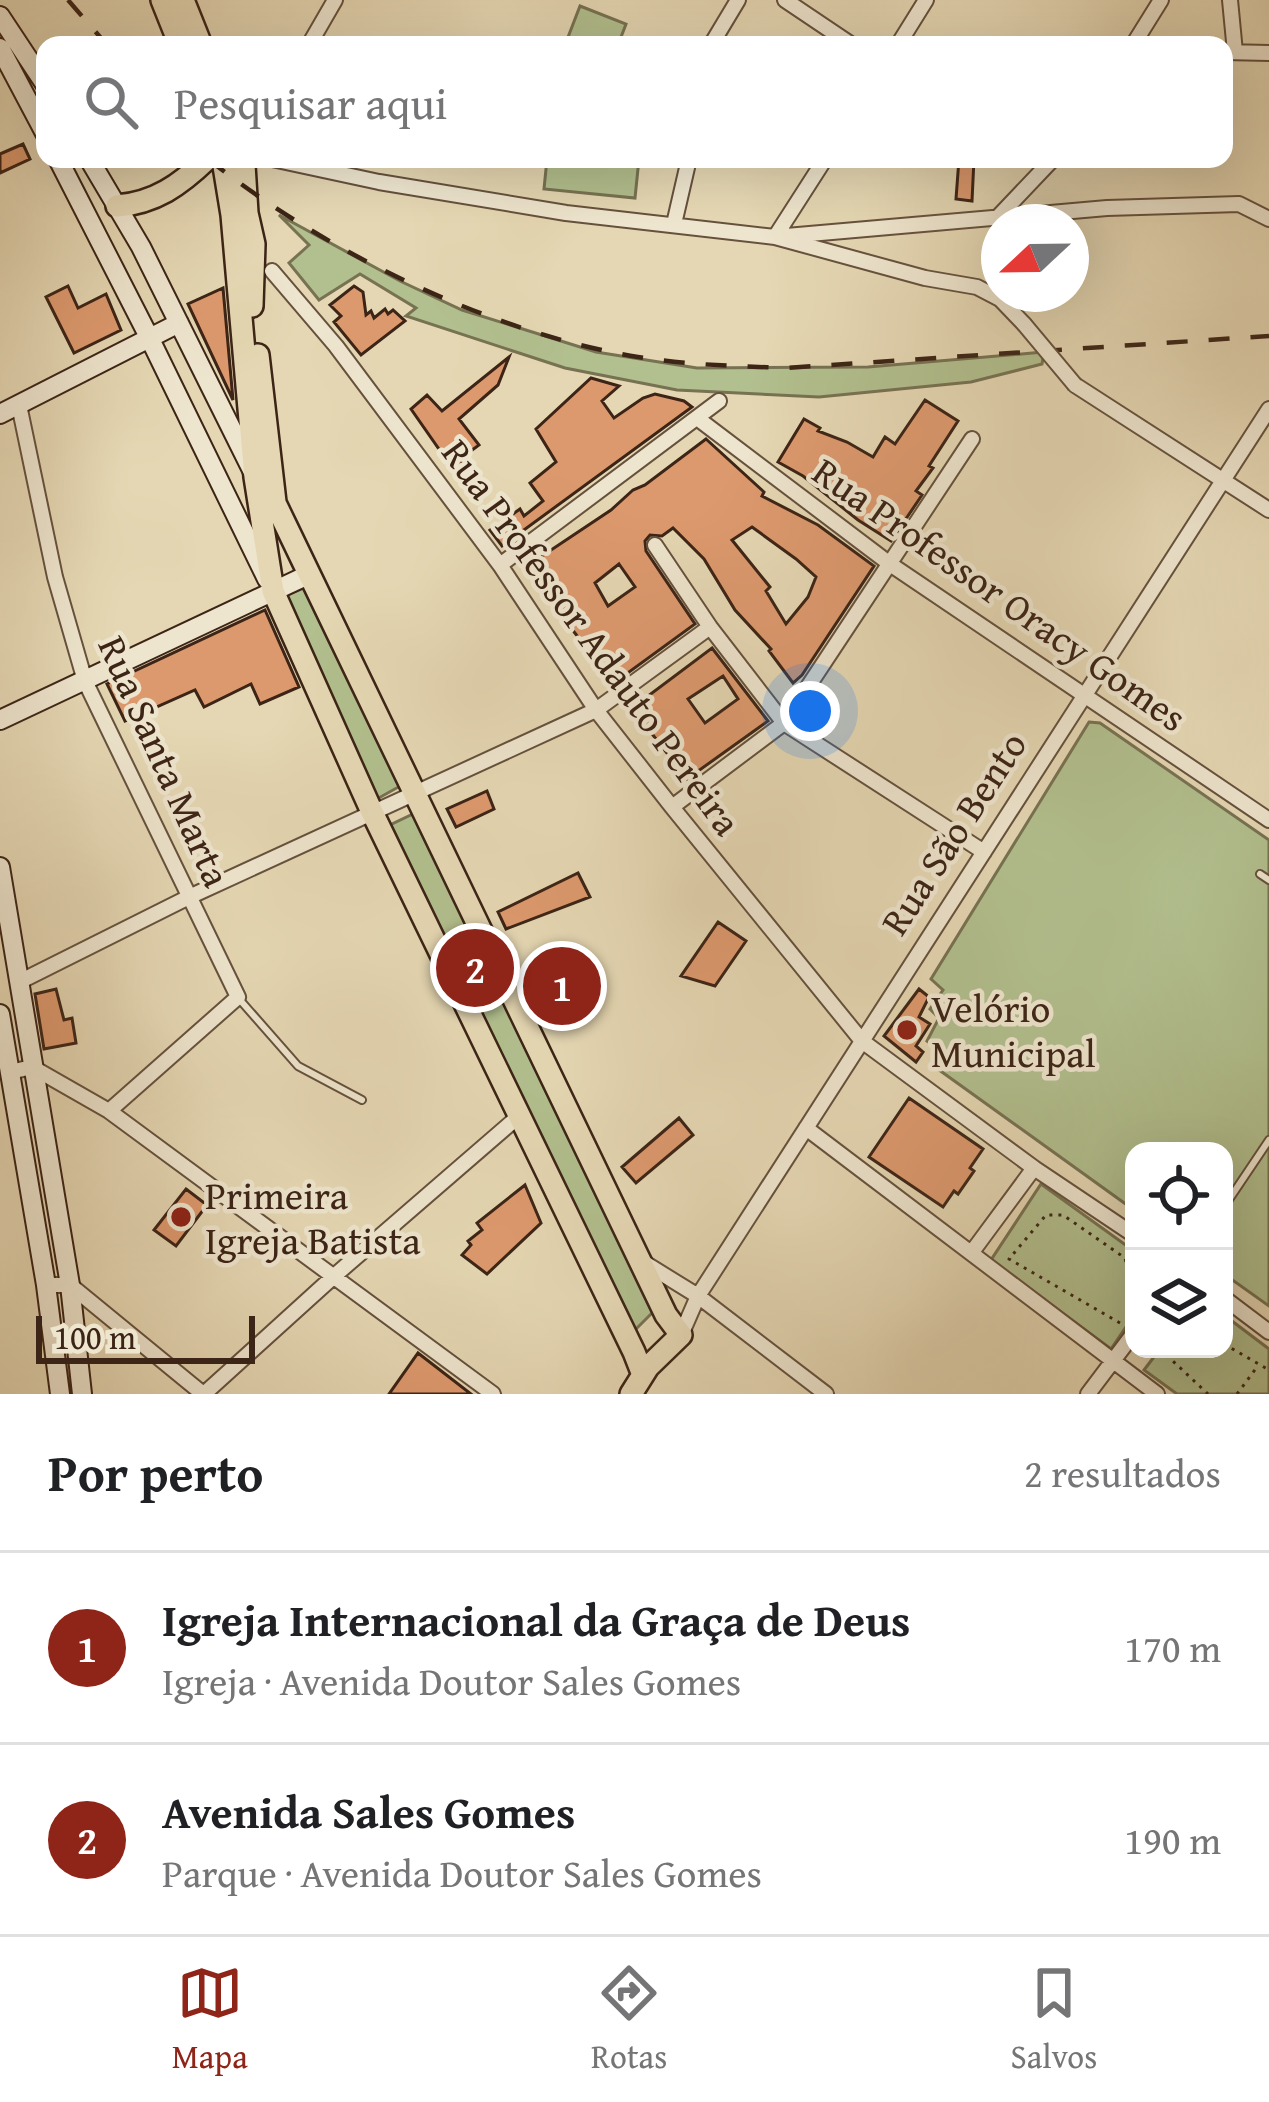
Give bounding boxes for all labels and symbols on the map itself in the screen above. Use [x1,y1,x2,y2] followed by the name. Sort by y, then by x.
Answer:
[981,204,1089,312] north arrow
[429,427,756,847] street label: Rua Professor Adauto Pereira
[802,443,1199,745] street label: Rua Professor Oracy Gomes
[85,626,247,896] street label: Rua Santa Marta
[780,681,840,741] your location
[865,720,1040,946] street label: Rua São Bento
[436,923,514,1013] pin: 2
[523,941,601,1031] pin: 1
[931,979,1096,1081] place label: Velório Municipal
[894,1017,920,1043] marker: Velório Municipal
[205,1166,421,1268] place label: Primeira Igreja Batista
[168,1204,194,1230] marker: Primeira Igreja Batista
[36,1310,255,1363] scale bar

